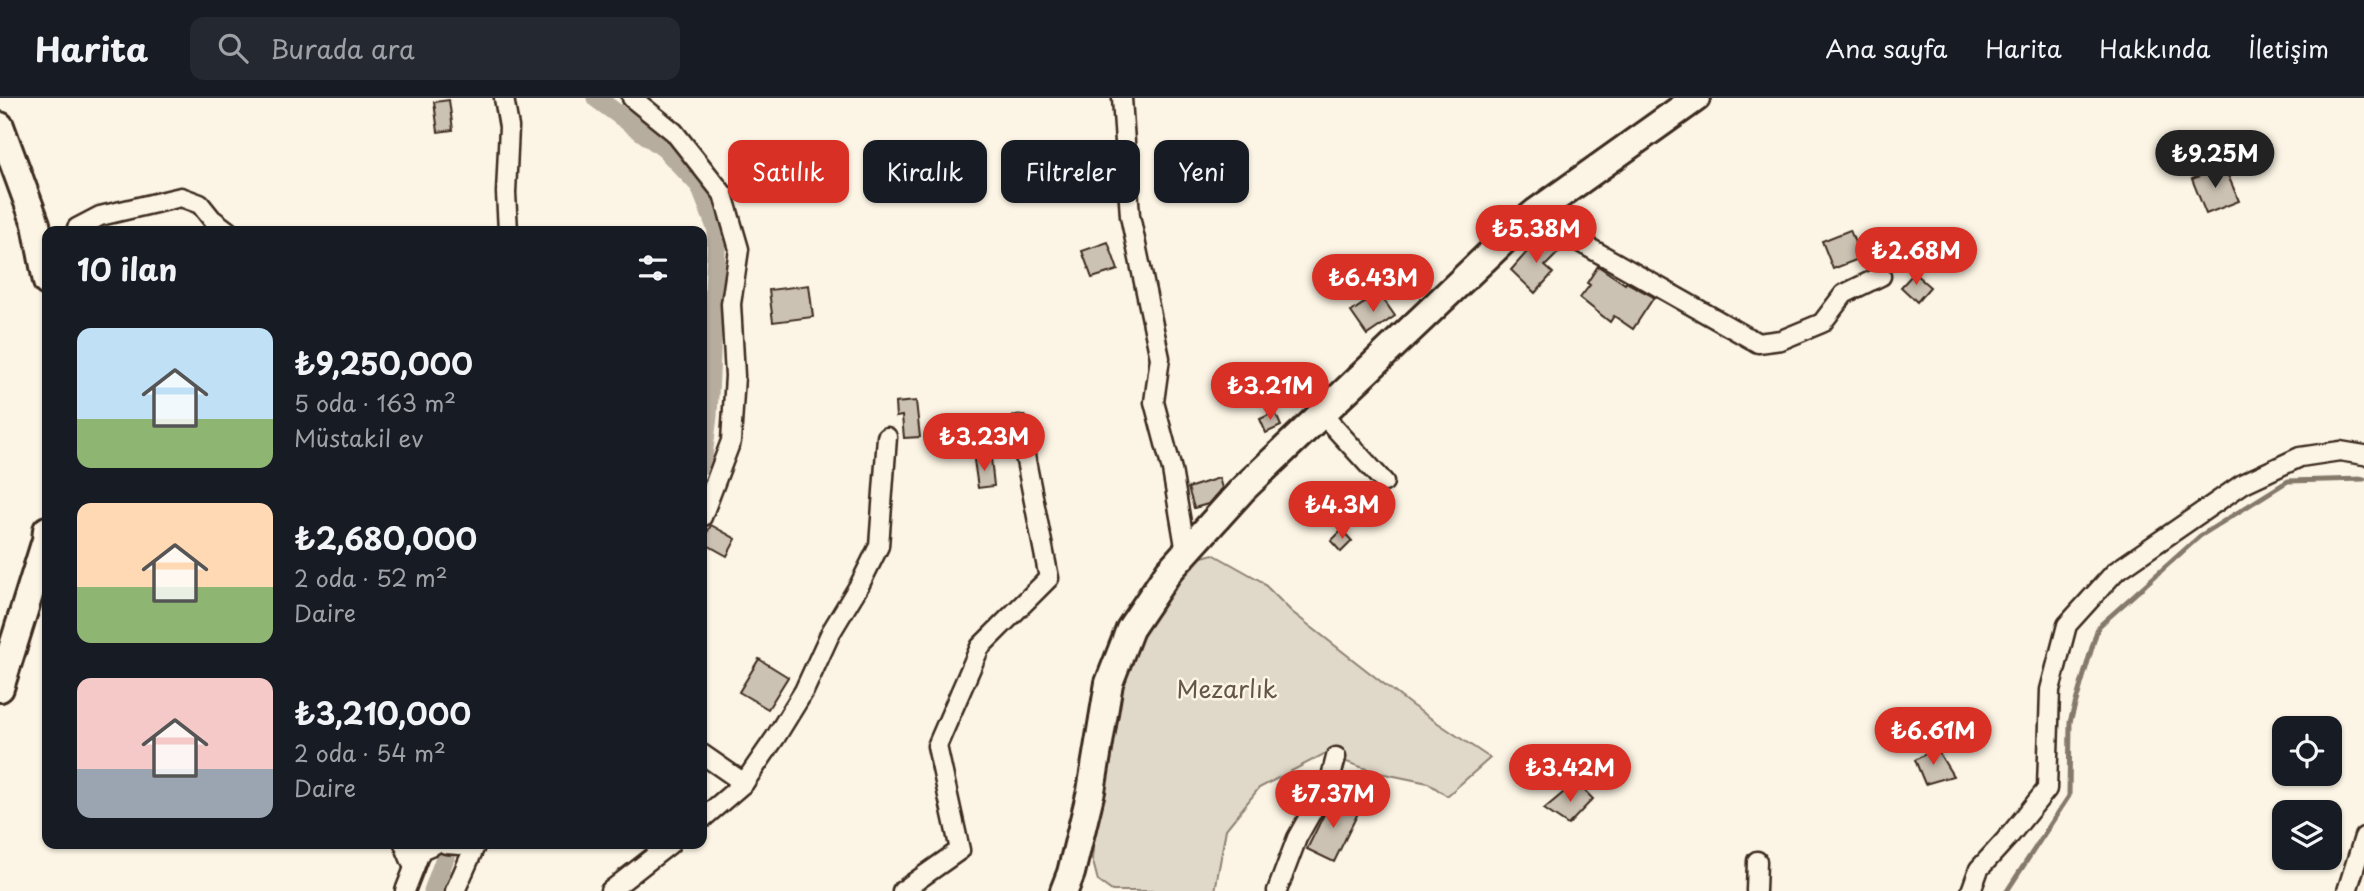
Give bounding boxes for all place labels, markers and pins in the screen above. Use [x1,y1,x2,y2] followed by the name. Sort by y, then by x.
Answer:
[2158,130,2272,190] pin: ₺9.25M
[1479,206,1593,265] pin: ₺5.38M
[1859,228,1973,287] pin: ₺2.68M
[1316,254,1430,314] pin: ₺6.43M
[1213,362,1327,422] pin: ₺3.21M
[927,414,1041,473] pin: ₺3.23M
[1293,482,1391,541] pin: ₺4.3M
[1876,708,1990,767] pin: ₺6.61M
[1513,744,1627,804] pin: ₺3.42M
[1276,770,1390,830] pin: ₺7.37M

